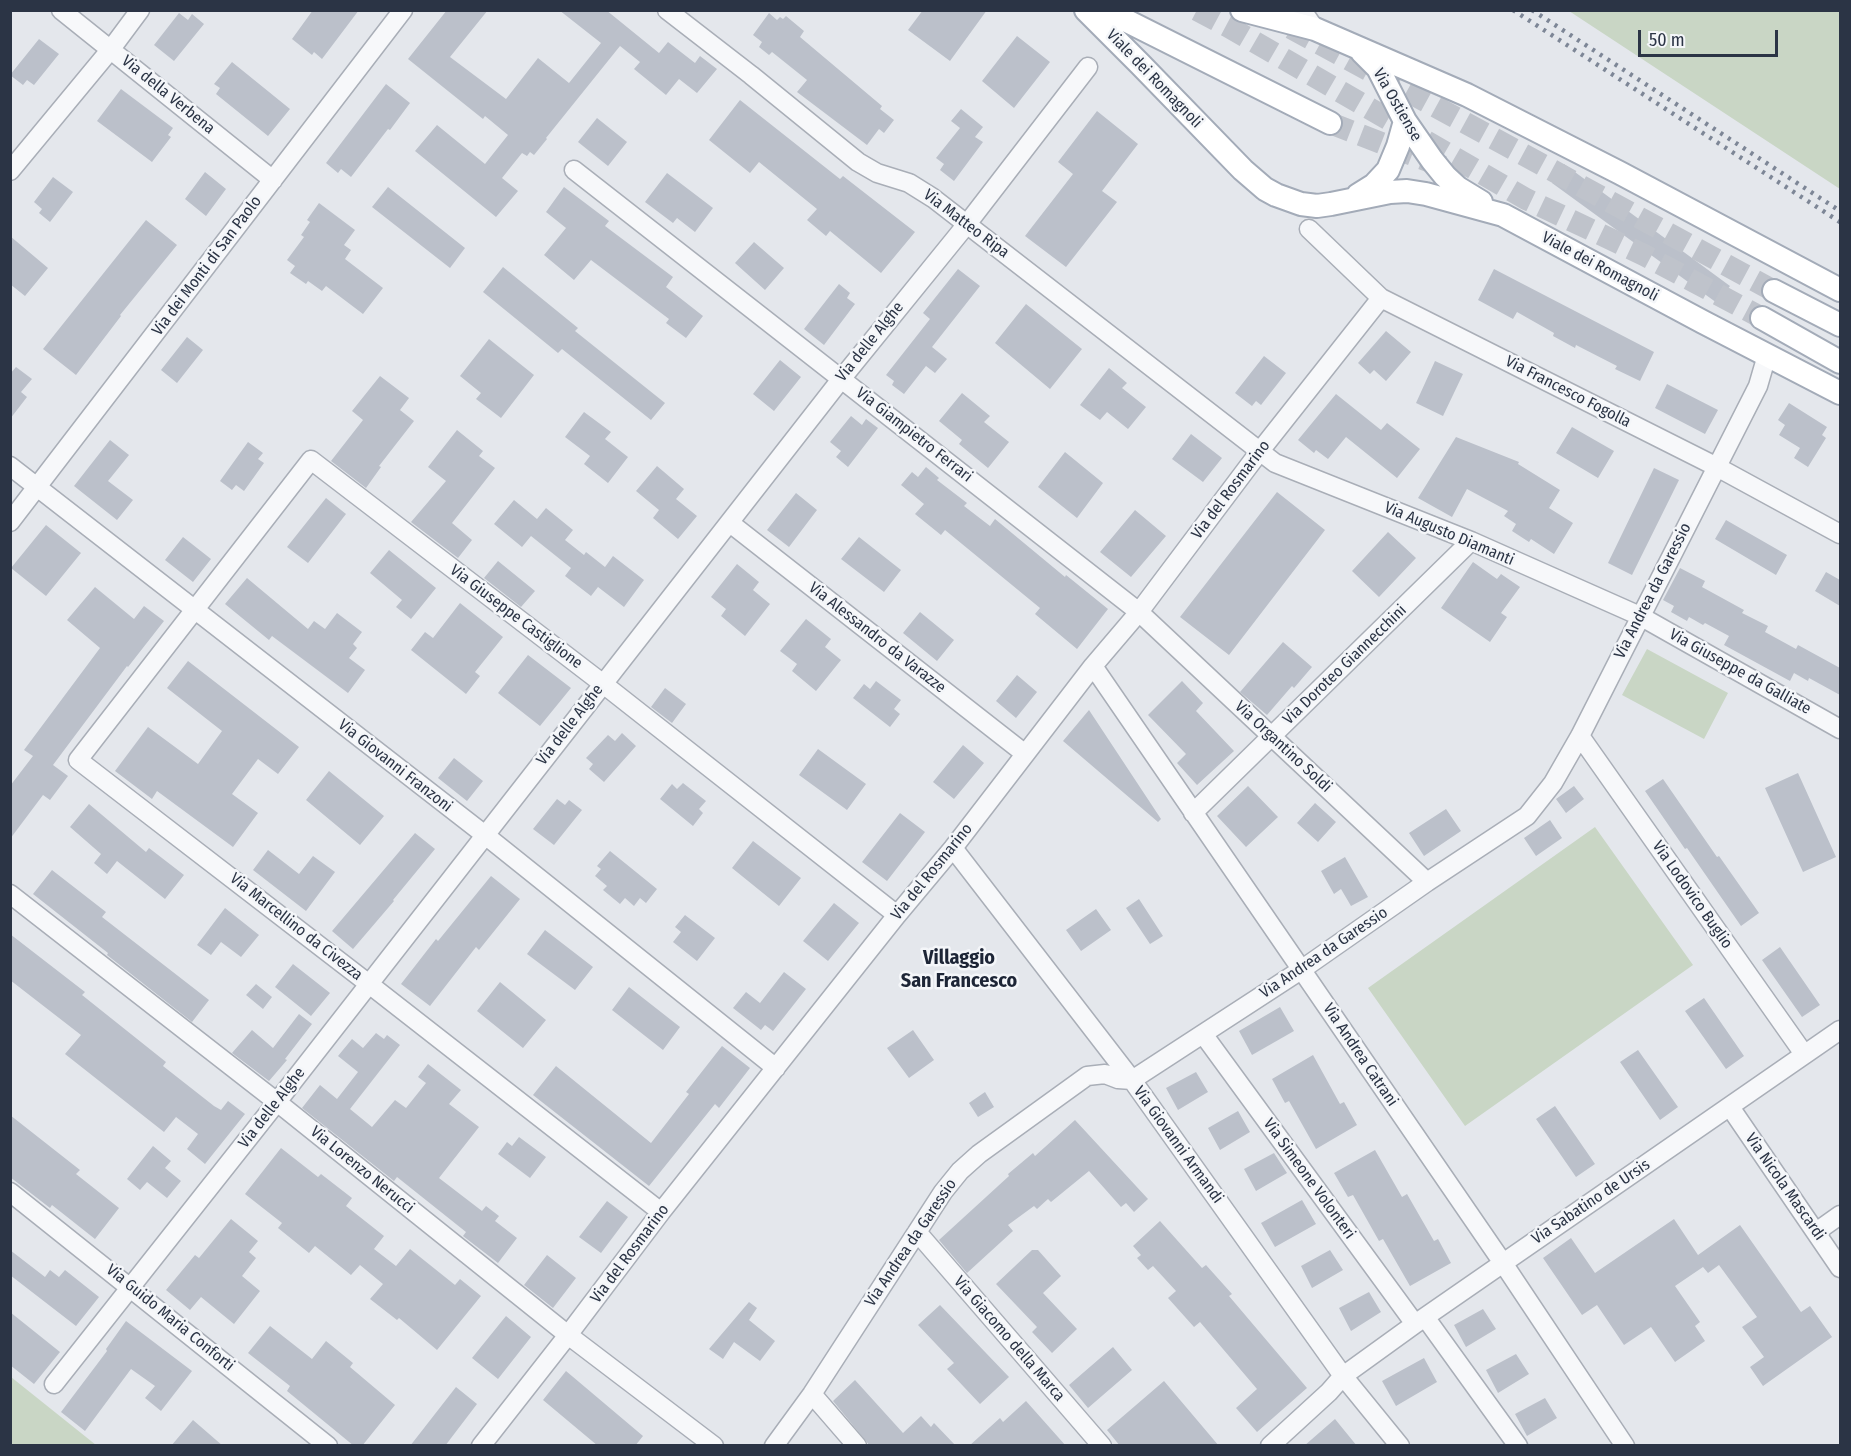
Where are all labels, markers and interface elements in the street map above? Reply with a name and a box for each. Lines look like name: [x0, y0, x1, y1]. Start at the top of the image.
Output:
scale bar: [1641, 18, 1780, 56]
street label: Viale dei Romagnoli: [1102, 26, 1206, 132]
text: 50 m: [1649, 29, 1685, 51]
street label: Via della Verbena: [118, 52, 218, 138]
street label: Via Ostiense: [1368, 65, 1426, 145]
street label: Via Matteo Ripa: [919, 186, 1013, 262]
street label: Via dei Monti di San Paolo: [148, 192, 266, 340]
street label: Viale dei Romagnoli: [1538, 228, 1662, 306]
street label: Via delle Alghe: [832, 298, 908, 386]
street label: Via Francesco Fogolla: [1502, 352, 1634, 432]
street label: Via Giampietro Ferrari: [852, 384, 976, 486]
street label: Via del Rosmarino: [1188, 437, 1274, 543]
street label: Via Augusto Diamanti: [1381, 498, 1517, 570]
street label: Via Andrea da Garessio: [1610, 520, 1696, 662]
street label: Via Giuseppe Castiglione: [446, 561, 586, 673]
street label: Via Alessandro da Varazze: [805, 579, 949, 697]
street label: Via Doroteo Giannecchini: [1279, 601, 1411, 729]
street label: Via Giuseppe da Galliate: [1666, 625, 1814, 719]
street label: Via delle Alghe: [533, 681, 607, 769]
street label: Via Organtino Soldi: [1231, 697, 1335, 797]
street label: Via Giovanni Franzoni: [334, 715, 456, 817]
street label: Via del Rosmarino: [887, 820, 977, 924]
street label: Via Lodovico Buglio: [1648, 837, 1736, 953]
street label: Via Marcellino da Civezza: [226, 869, 366, 985]
street label: Via Andrea da Garessio: [1257, 903, 1391, 1003]
district label: Villaggio San Francesco: [901, 946, 1017, 993]
street label: Via Andrea Catrani: [1318, 1000, 1402, 1110]
street label: Via delle Alghe: [235, 1064, 309, 1152]
street label: Via Giovanni Armandi: [1129, 1083, 1227, 1207]
street label: Via Simeone Volonteri: [1259, 1115, 1359, 1243]
street label: Via Lorenzo Nerucci: [306, 1122, 418, 1218]
street label: Via Nicola Mascardi: [1741, 1130, 1829, 1244]
street label: Via Sabatino de Ursis: [1528, 1155, 1654, 1249]
street label: Via Andrea da Garessio: [861, 1176, 961, 1310]
street label: Via del Rosmarino: [587, 1201, 673, 1307]
street label: Via Guido Maria Conforti: [102, 1260, 238, 1376]
street label: Via Giacomo della Marca: [949, 1272, 1069, 1406]

